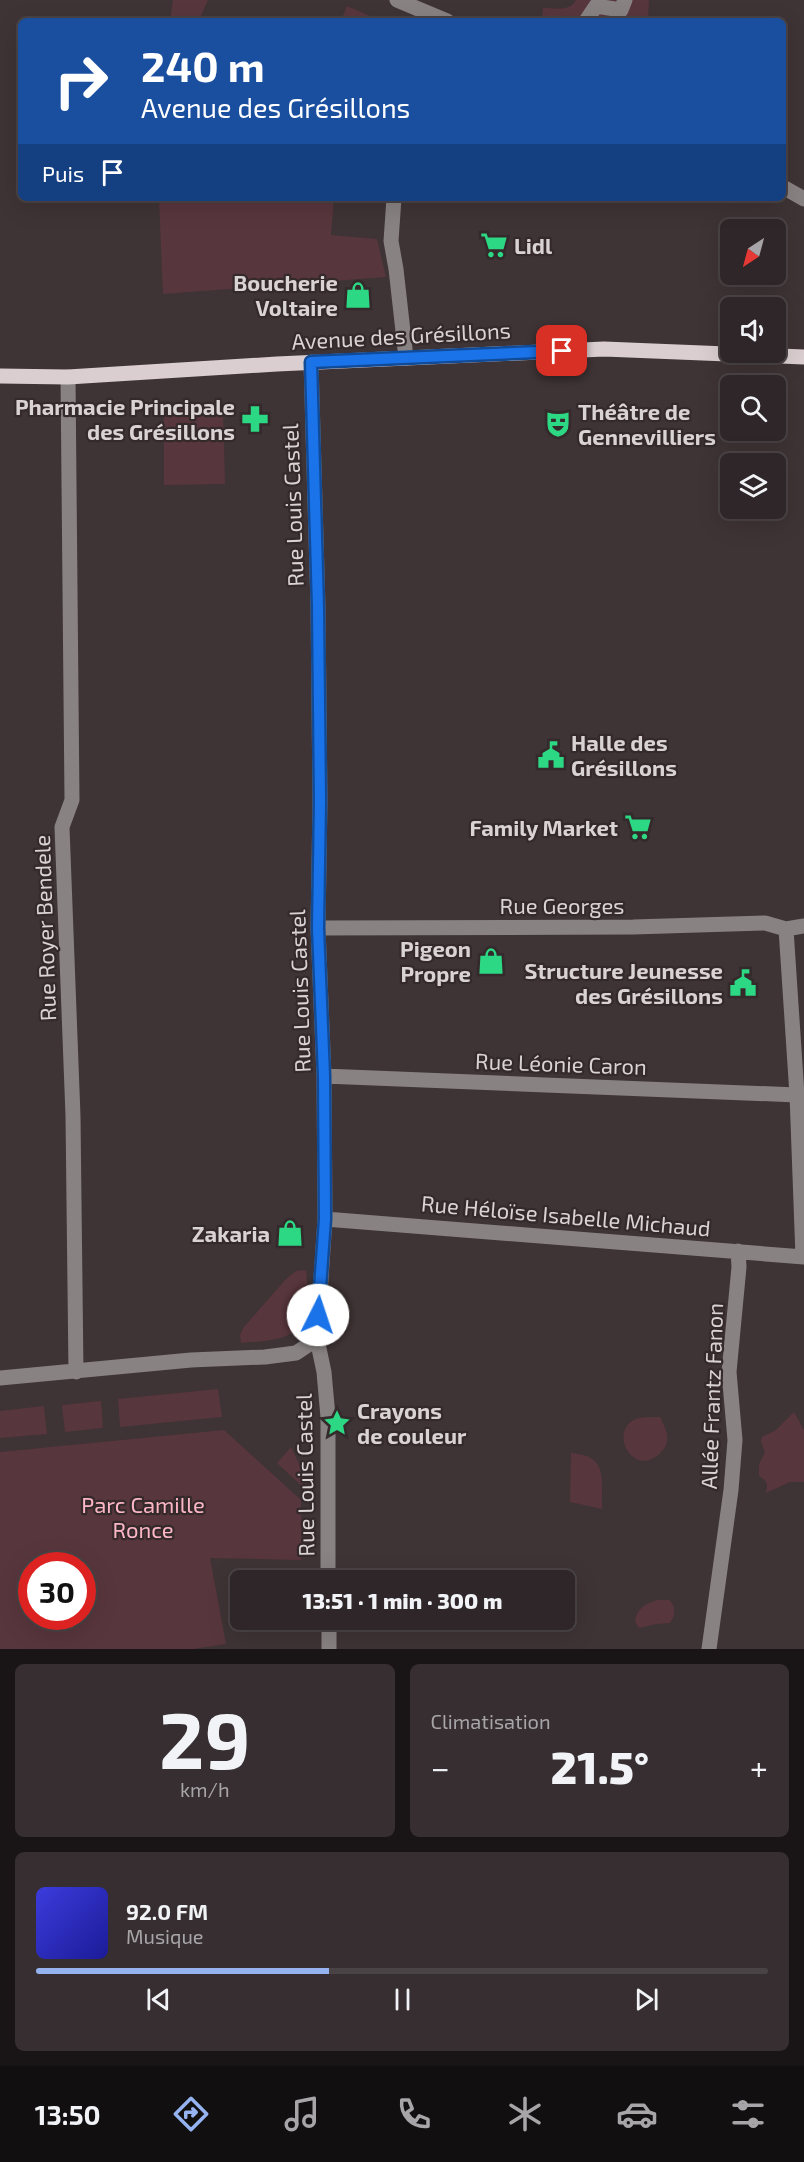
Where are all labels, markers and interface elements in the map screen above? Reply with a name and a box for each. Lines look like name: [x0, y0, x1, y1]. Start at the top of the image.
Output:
text: 240 m: [141, 40, 265, 90]
icon: right: [42, 42, 120, 120]
text: Avenue des Grésillons: [141, 91, 410, 123]
icon: arrive: [96, 156, 129, 189]
text: Puis: [42, 160, 84, 186]
north arrow: [720, 219, 786, 285]
map controls: [720, 219, 786, 519]
supermarket icon: Lidl: [479, 230, 509, 260]
place label: Lidl: [514, 232, 553, 258]
place label: Boucherie Voltaire: [233, 269, 338, 320]
shop icon: Boucherie Voltaire: [343, 280, 373, 310]
button: sound: [720, 297, 786, 363]
street label: Avenue des Grésillons: [291, 316, 511, 354]
pin: [536, 325, 587, 376]
icon: arrive: [545, 334, 578, 367]
button: search: [720, 375, 786, 441]
place label: Pharmacie Principale des Grésillons: [15, 393, 235, 444]
place label: Théâtre de Gennevilliers: [578, 398, 716, 449]
pharmacy icon: Pharmacie Principale des Grésillons: [240, 404, 270, 434]
theatre icon: Théâtre de Gennevilliers: [543, 409, 573, 439]
street label: Rue Louis Castel: [276, 423, 308, 587]
button: layers: [720, 453, 786, 519]
place label: Halle des Grésillons: [571, 729, 677, 780]
public building icon: Halle des Grésillons: [536, 740, 566, 770]
supermarket icon: Family Market: [623, 812, 653, 842]
place label: Family Market: [469, 814, 618, 841]
street label: Rue Royer Bendele: [28, 834, 60, 1022]
street label: Rue Georges: [500, 892, 624, 918]
street label: Rue Louis Castel: [283, 909, 315, 1073]
place label: Pigeon Propre: [400, 935, 471, 986]
shop icon: Pigeon Propre: [476, 946, 506, 976]
place label: Structure Jeunesse des Grésillons: [524, 957, 723, 1008]
public building icon: Structure Jeunesse des Grésillons: [728, 968, 758, 998]
street label: Rue Léonie Caron: [475, 1047, 647, 1079]
street label: Rue Héloïse Isabelle Michaud: [420, 1189, 712, 1241]
shop icon: Zakaria: [275, 1218, 305, 1248]
place label: Zakaria: [192, 1220, 270, 1246]
position arrow: [286, 1283, 350, 1347]
street label: Allée Frantz Fanon: [695, 1302, 727, 1490]
street label: Rue Louis Castel: [290, 1393, 318, 1557]
place label: Crayons de couleur: [357, 1397, 467, 1448]
place icon: Crayons de couleur: [322, 1408, 352, 1438]
park label: Parc Camille Ronce: [81, 1491, 205, 1542]
speed limit sign: 30: [18, 1552, 96, 1630]
text: 13:51 · 1 min · 300 m: [303, 1587, 502, 1613]
text: 29: [159, 1691, 250, 1785]
text: Climatisation: [431, 1709, 551, 1733]
text: 21.5°: [551, 1739, 649, 1793]
text: −: [431, 1747, 450, 1787]
text: +: [750, 1747, 768, 1787]
text: km/h: [180, 1777, 230, 1801]
text: 92.0 FM: [126, 1898, 208, 1924]
text: Musique: [126, 1924, 204, 1948]
icon: previous: [142, 1983, 175, 2016]
icon: pause: [386, 1983, 419, 2016]
icon: next: [630, 1983, 663, 2016]
icon: directions: [170, 2093, 212, 2135]
icon: music: [281, 2093, 323, 2135]
icon: phone: [393, 2093, 435, 2135]
icon: climate: [504, 2093, 546, 2135]
icon: car: [616, 2093, 658, 2135]
icon: filters: [727, 2093, 769, 2135]
text: 13:50: [35, 2098, 101, 2130]

